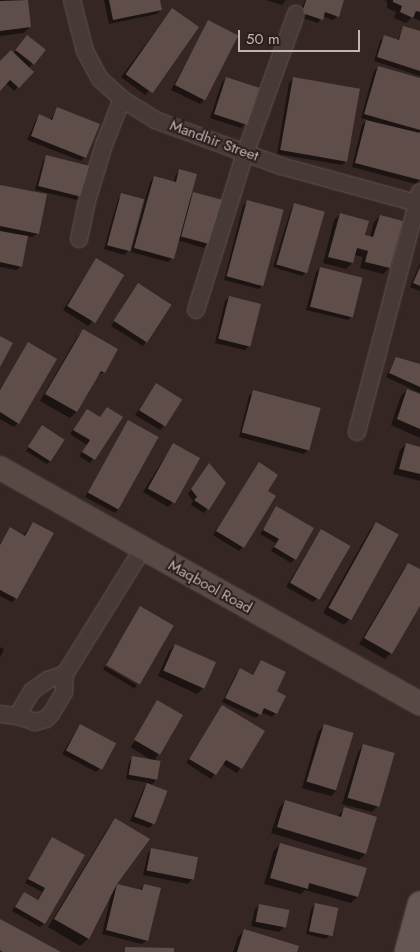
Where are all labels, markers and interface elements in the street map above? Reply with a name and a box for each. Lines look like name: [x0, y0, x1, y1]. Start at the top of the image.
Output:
scale bar: [240, 20, 362, 52]
text: 50 m: [246, 28, 280, 50]
street label: Mandhir Street: [167, 117, 261, 165]
street label: Maqbool Road: [165, 557, 255, 617]

